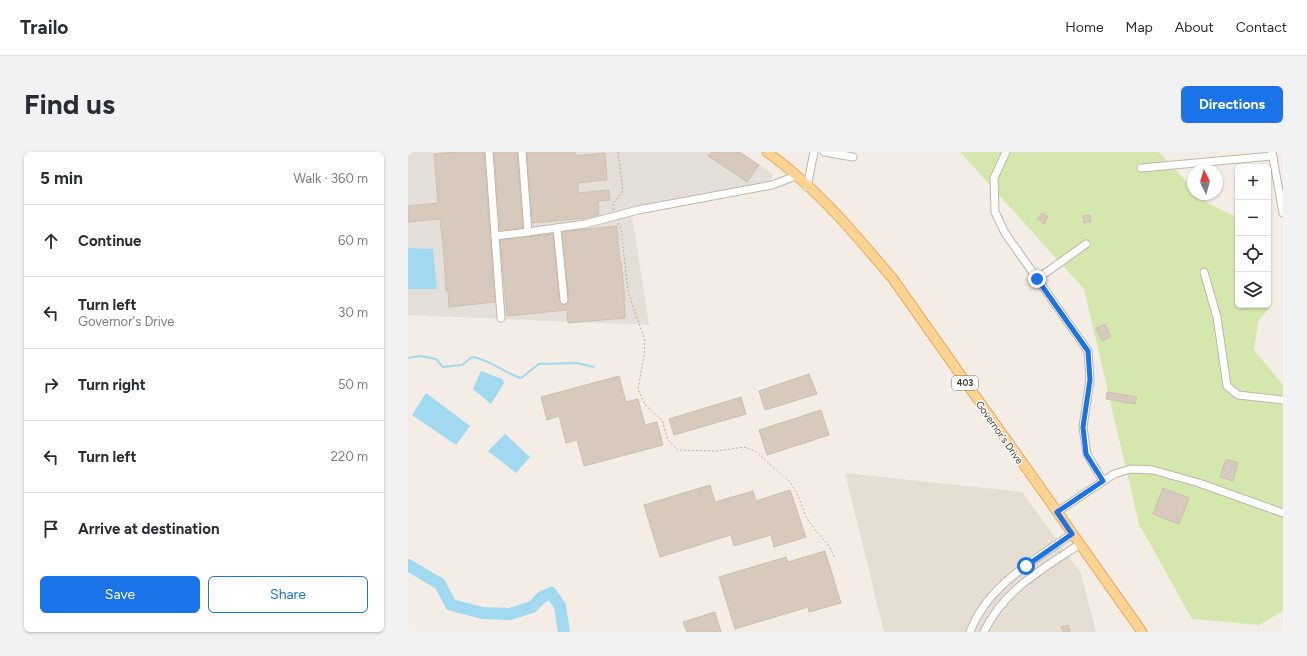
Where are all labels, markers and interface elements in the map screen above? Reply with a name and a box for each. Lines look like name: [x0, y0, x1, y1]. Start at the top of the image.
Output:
text: Trailo: [20, 16, 68, 39]
text: Home: [1065, 19, 1104, 36]
text: Map: [1126, 19, 1153, 36]
text: About: [1175, 19, 1214, 36]
text: Contact: [1236, 19, 1287, 36]
button: Directions: [1181, 86, 1283, 123]
text: Find us: [24, 87, 115, 121]
north arrow: [1187, 164, 1223, 200]
map controls: [1235, 164, 1271, 308]
button: +: [1235, 164, 1271, 200]
text: 5 min: [40, 168, 83, 188]
text: Walk · 360 m: [293, 171, 368, 186]
button: −: [1235, 200, 1271, 236]
icon: ahead: [40, 230, 62, 252]
text: Continue: [78, 232, 141, 250]
text: 60 m: [338, 233, 368, 248]
button: locate: [1235, 236, 1271, 272]
route end: [1028, 270, 1046, 288]
button: layers: [1235, 272, 1271, 308]
text: Turn left: [78, 296, 136, 314]
icon: left: [40, 302, 62, 324]
text: 30 m: [338, 305, 368, 320]
text: Governor's Drive: [78, 314, 174, 329]
icon: right: [40, 374, 62, 396]
text: Turn right: [78, 376, 146, 394]
road number: 403: [952, 376, 978, 390]
text: 50 m: [338, 377, 368, 392]
street label: Governor's Drive: [973, 398, 1027, 467]
icon: left: [40, 446, 62, 468]
text: Turn left: [78, 448, 136, 466]
text: 220 m: [331, 449, 368, 464]
icon: arrive: [40, 518, 62, 540]
text: Arrive at destination: [78, 520, 219, 538]
route start: [1017, 557, 1035, 575]
button: Save: [40, 576, 200, 613]
button: Share: [208, 576, 368, 613]

